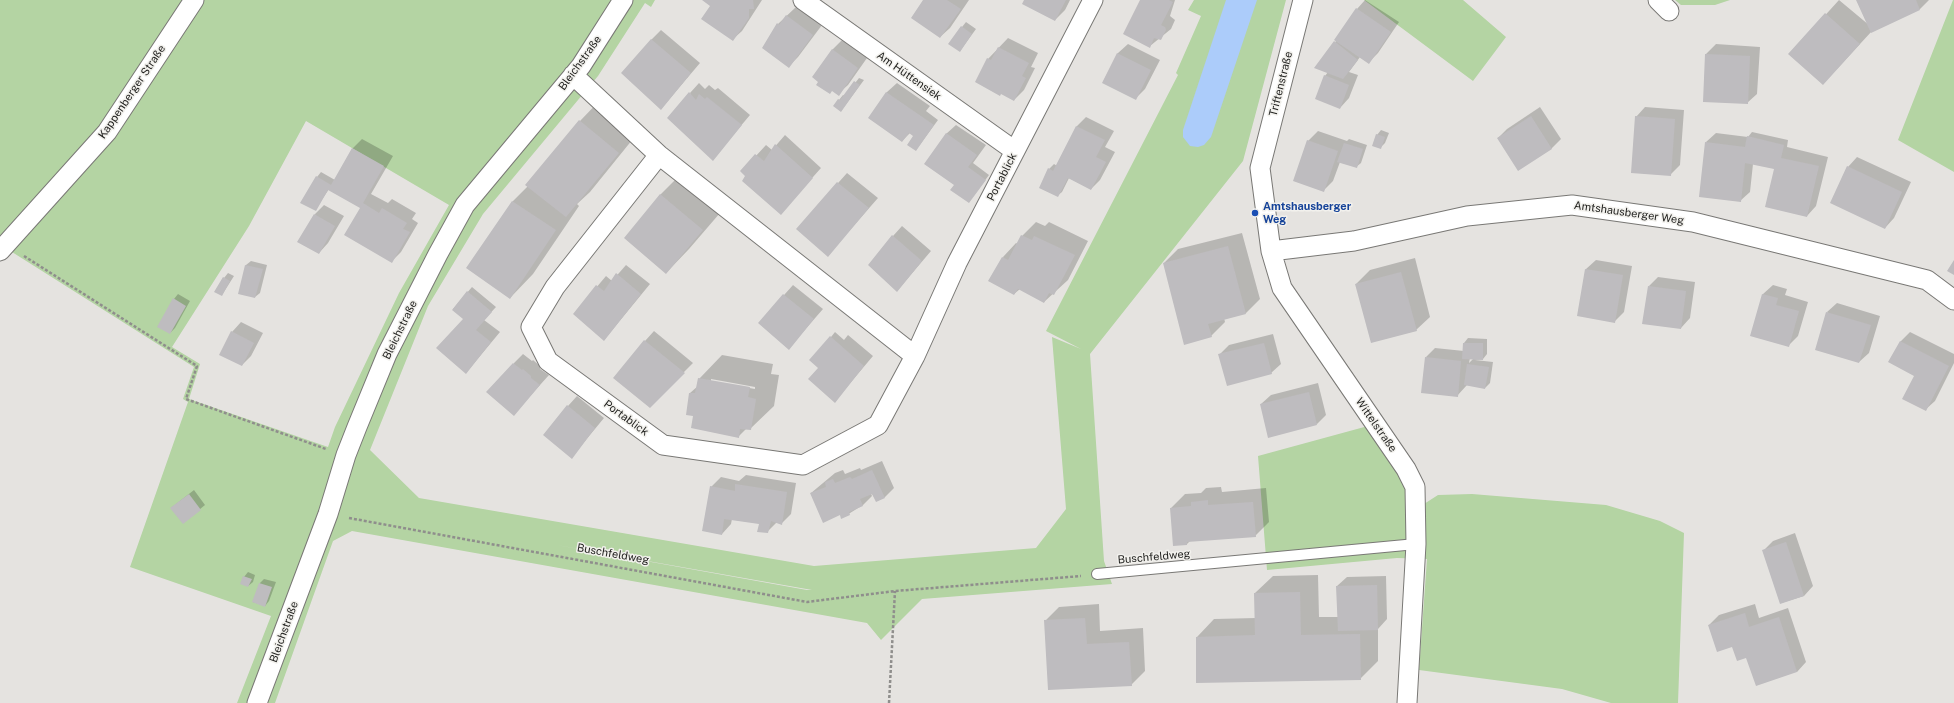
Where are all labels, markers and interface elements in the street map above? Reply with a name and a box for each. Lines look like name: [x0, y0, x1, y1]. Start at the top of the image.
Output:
street label: Bleichstraße: [556, 33, 604, 93]
street label: Kappenberger Straße: [96, 43, 168, 141]
street label: Am Hüttensiek: [874, 49, 944, 103]
street label: Triftenstraße: [1267, 50, 1295, 118]
street label: Portablick: [984, 151, 1020, 203]
street label: Amtshausberger Weg: [1573, 199, 1685, 227]
place label: Amtshausberger Weg: [1263, 200, 1351, 226]
marker: Amtshausberger Weg: [1250, 208, 1260, 218]
street label: Bleichstraße: [380, 298, 420, 362]
street label: Wittelstraße: [1352, 395, 1400, 455]
street label: Portablick: [601, 397, 651, 439]
street label: Buschfeldweg: [576, 541, 650, 567]
street label: Buschfeldweg: [1117, 547, 1191, 567]
street label: Bleichstraße: [267, 600, 301, 664]

